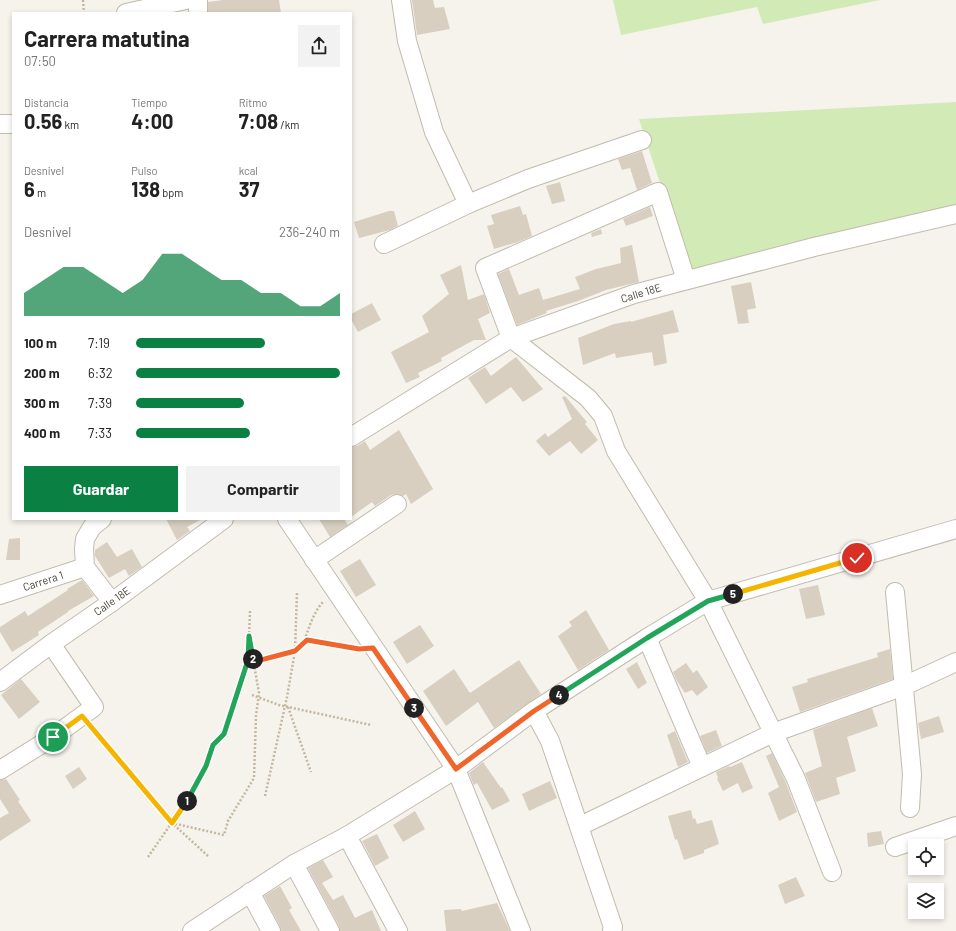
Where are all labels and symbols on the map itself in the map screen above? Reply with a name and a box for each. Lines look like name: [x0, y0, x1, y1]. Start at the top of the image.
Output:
street label: Calle 18E: [619, 280, 663, 305]
pin: [840, 541, 874, 575]
street label: Carrera 1: [21, 568, 65, 593]
street label: Calle 18E: [91, 583, 133, 618]
pin: 5: [723, 584, 743, 604]
pin: 2: [243, 649, 263, 669]
pin: 4: [549, 685, 569, 705]
pin: 3: [404, 698, 424, 718]
pin: [36, 720, 70, 754]
pin: 1: [177, 791, 197, 811]

